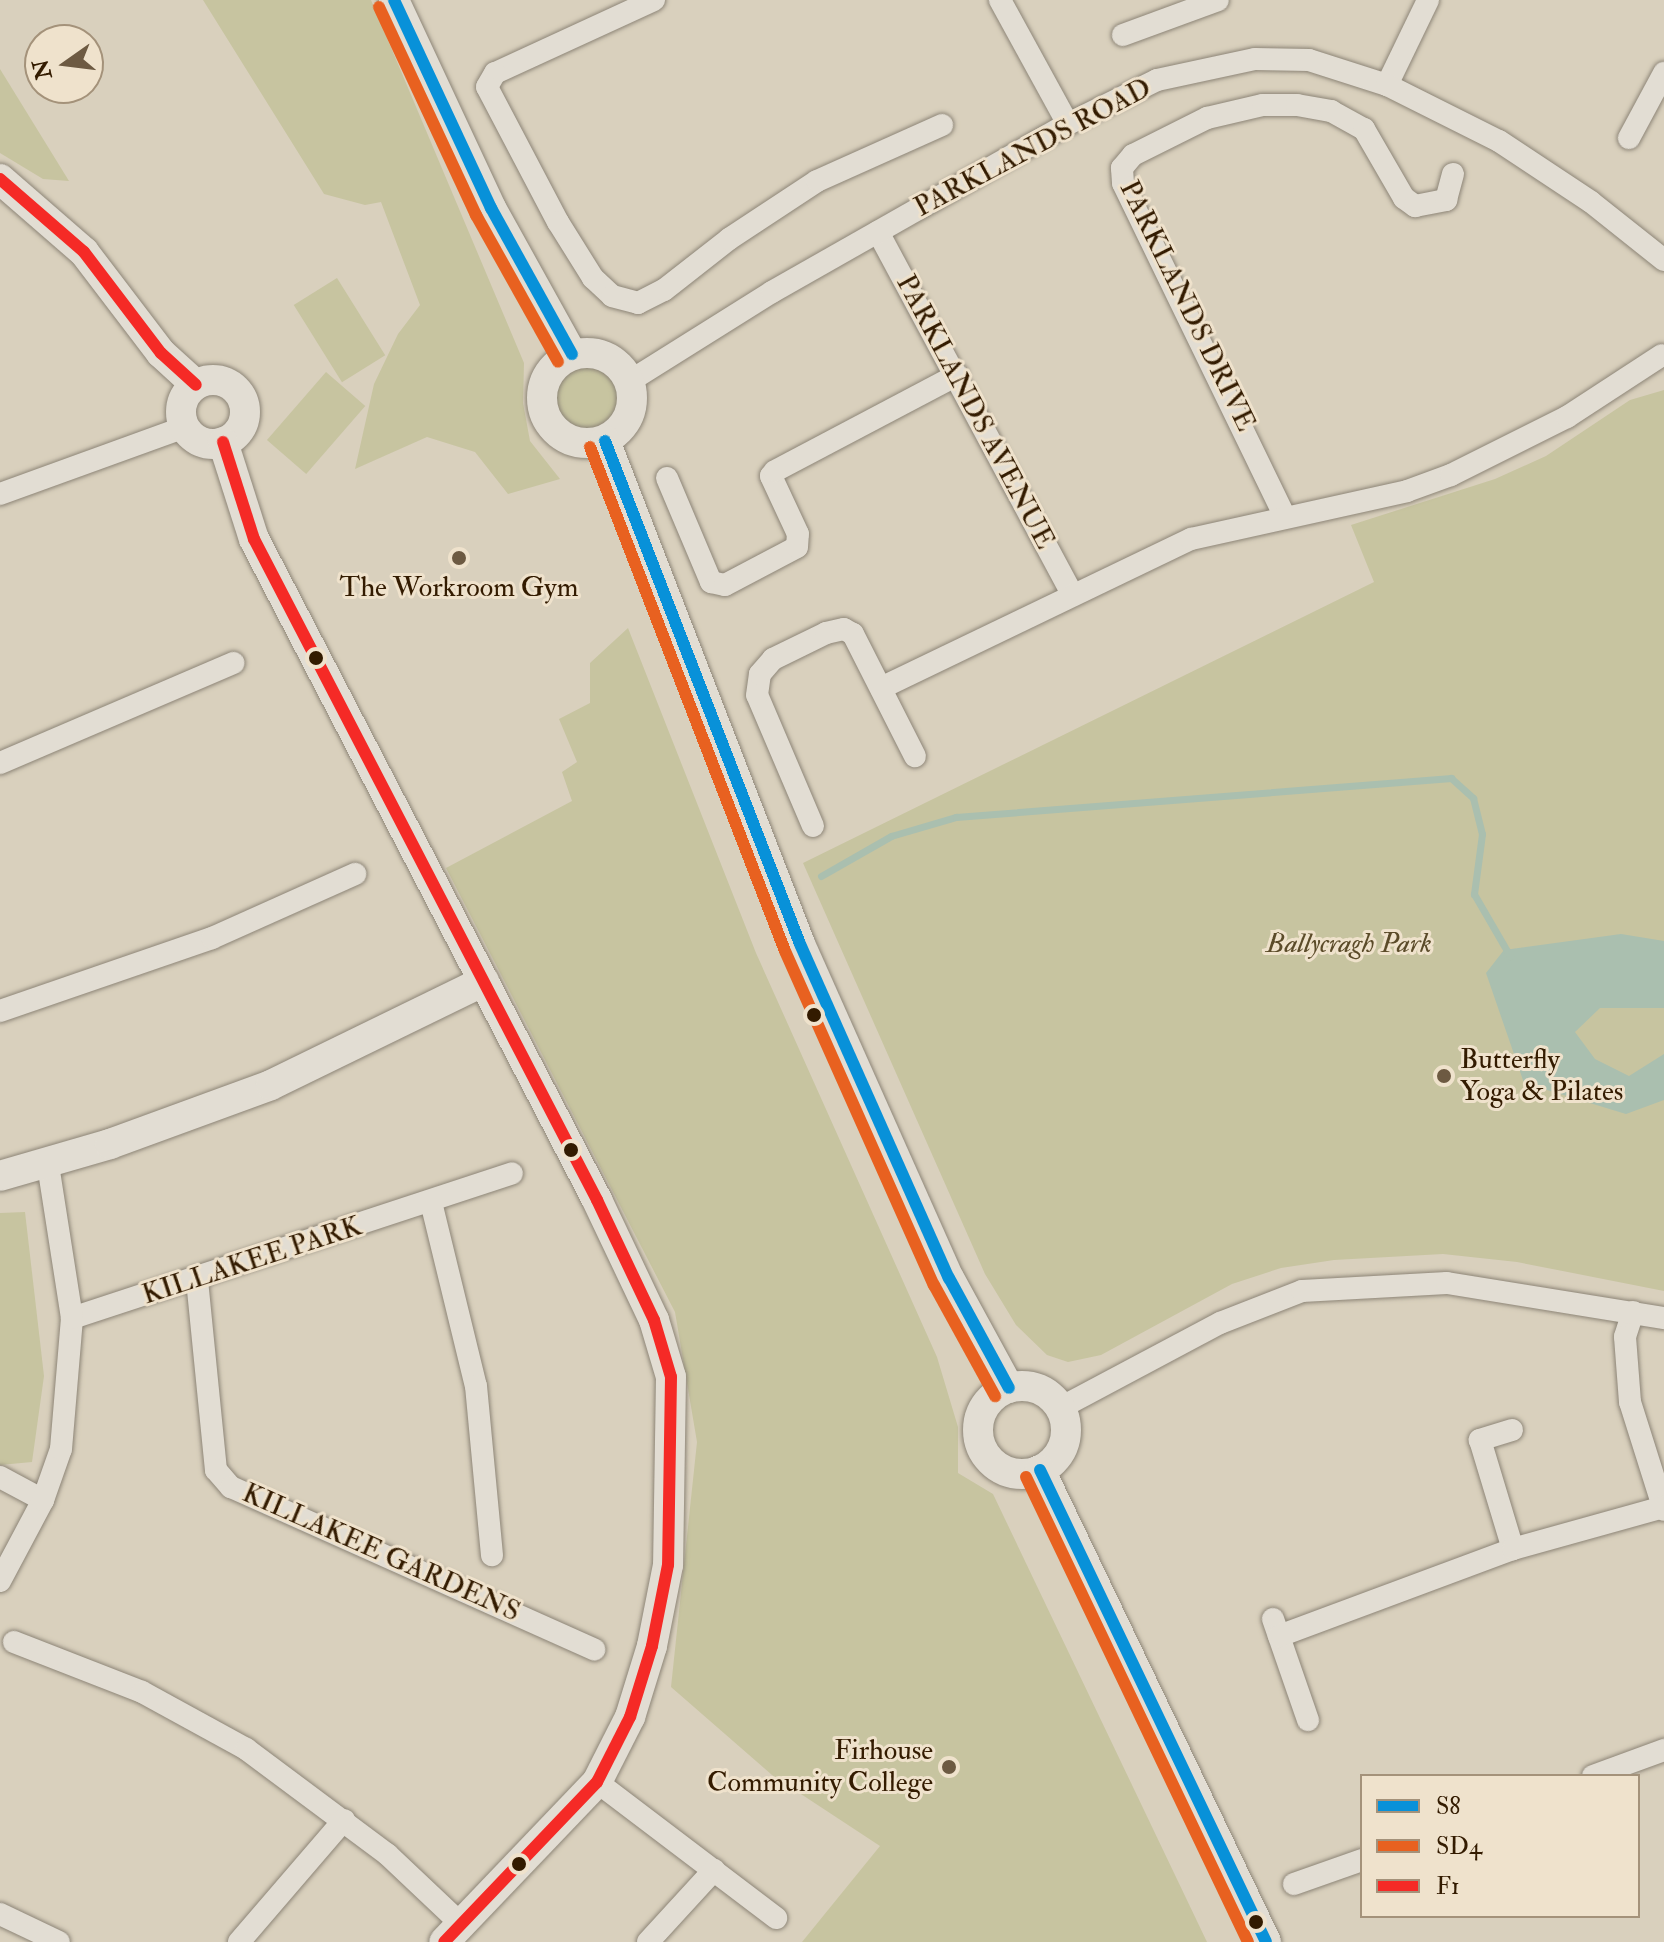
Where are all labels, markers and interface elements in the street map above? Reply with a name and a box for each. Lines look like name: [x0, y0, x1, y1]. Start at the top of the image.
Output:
north arrow: [24, 24, 104, 104]
text: N: [27, 56, 59, 82]
street label: PARKLANDS ROAD: [909, 71, 1157, 225]
street label: PARKLANDS DRIVE: [1112, 175, 1262, 437]
street label: PARKLANDS AVENUE: [888, 269, 1062, 555]
marker: The Workroom Gym: [450, 549, 468, 567]
place label: The Workroom Gym: [340, 571, 578, 605]
unlabelled marker: [308, 650, 324, 666]
park label: Ballycragh Park: [1266, 927, 1432, 961]
unlabelled marker: [806, 1007, 822, 1023]
place label: Butterfly Yoga & Pilates: [1460, 1043, 1623, 1109]
marker: Butterfly Yoga & Pilates: [1435, 1067, 1453, 1085]
unlabelled marker: [563, 1142, 579, 1158]
street label: KILLAKEE PARK: [138, 1210, 366, 1312]
street label: KILLAKEE GARDENS: [237, 1477, 525, 1629]
place label: Firhouse Community College: [707, 1734, 933, 1800]
marker: Firhouse Community College: [940, 1758, 958, 1776]
legend: [1360, 1774, 1640, 1918]
text: S8: [1436, 1791, 1461, 1822]
text: SD4: [1436, 1831, 1482, 1862]
unlabelled marker: [511, 1856, 527, 1872]
text: F1: [1436, 1871, 1460, 1902]
unlabelled marker: [1248, 1914, 1264, 1930]

